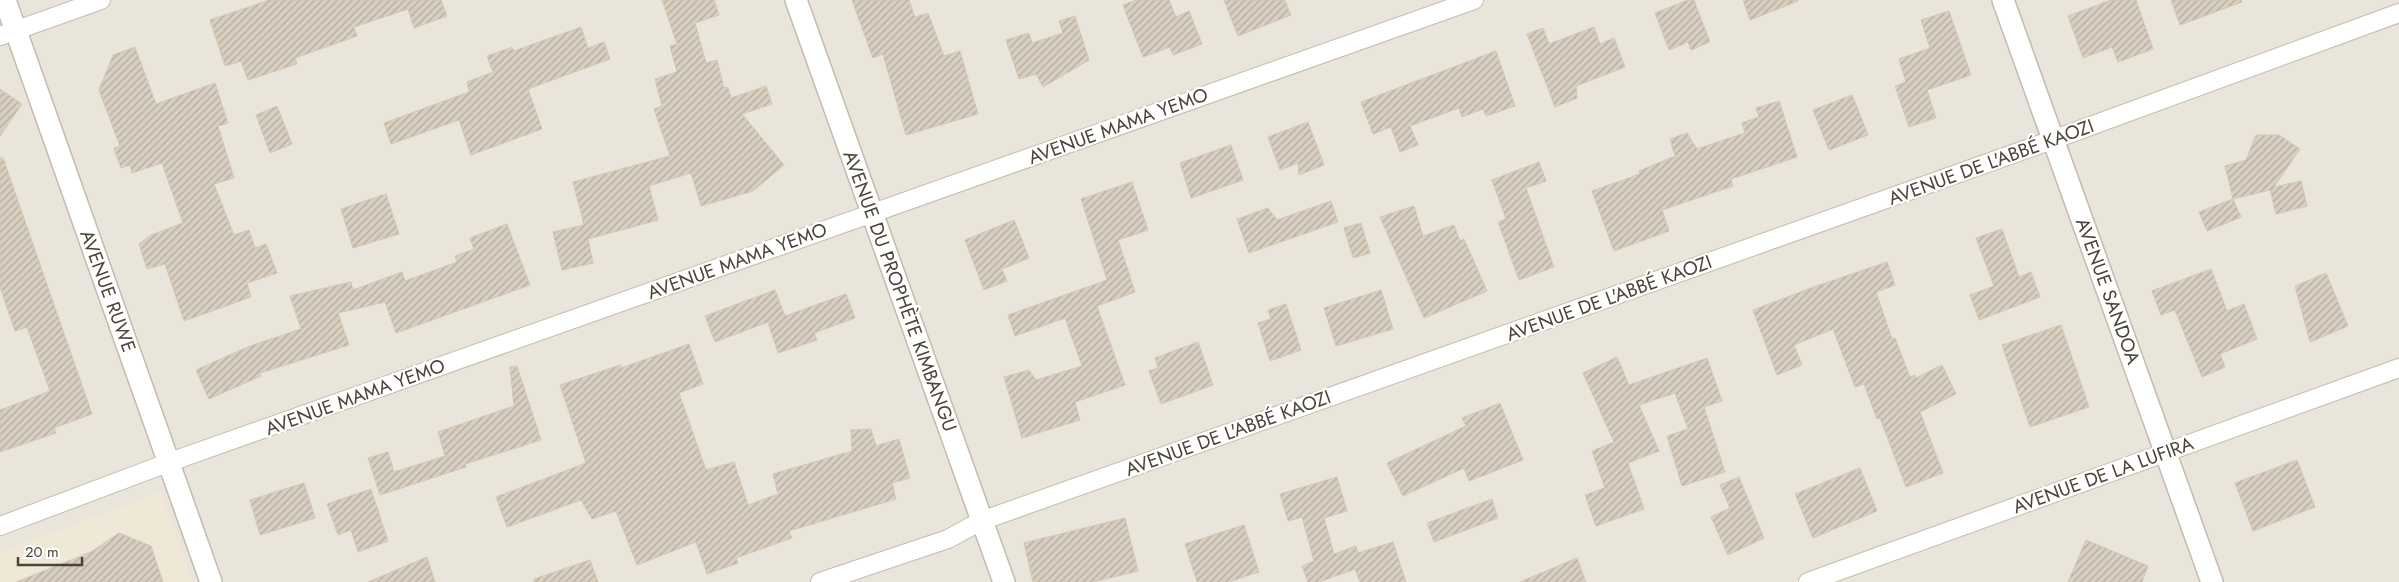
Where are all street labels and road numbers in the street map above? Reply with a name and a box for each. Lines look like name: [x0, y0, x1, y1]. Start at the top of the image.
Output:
street label: AVENUE MAMA YEMO: [1024, 81, 1212, 171]
street label: AVENUE DE L'ABBÉ KAOZI: [1884, 112, 2098, 212]
street label: AVENUE DU PROPHÈTE KIMBANGU: [836, 147, 964, 435]
street label: AVENUE SANDOA: [2069, 214, 2147, 368]
street label: AVENUE MAMA YEMO: [643, 216, 831, 306]
street label: AVENUE RUWE: [73, 226, 143, 356]
street label: AVENUE DE L'ABBÉ KAOZI: [1502, 248, 1716, 348]
street label: AVENUE MAMA YEMO: [261, 352, 449, 442]
street label: AVENUE DE L'ABBÉ KAOZI: [1121, 383, 1335, 483]
street label: AVENUE DE LA LUFIRA: [2009, 430, 2198, 520]

